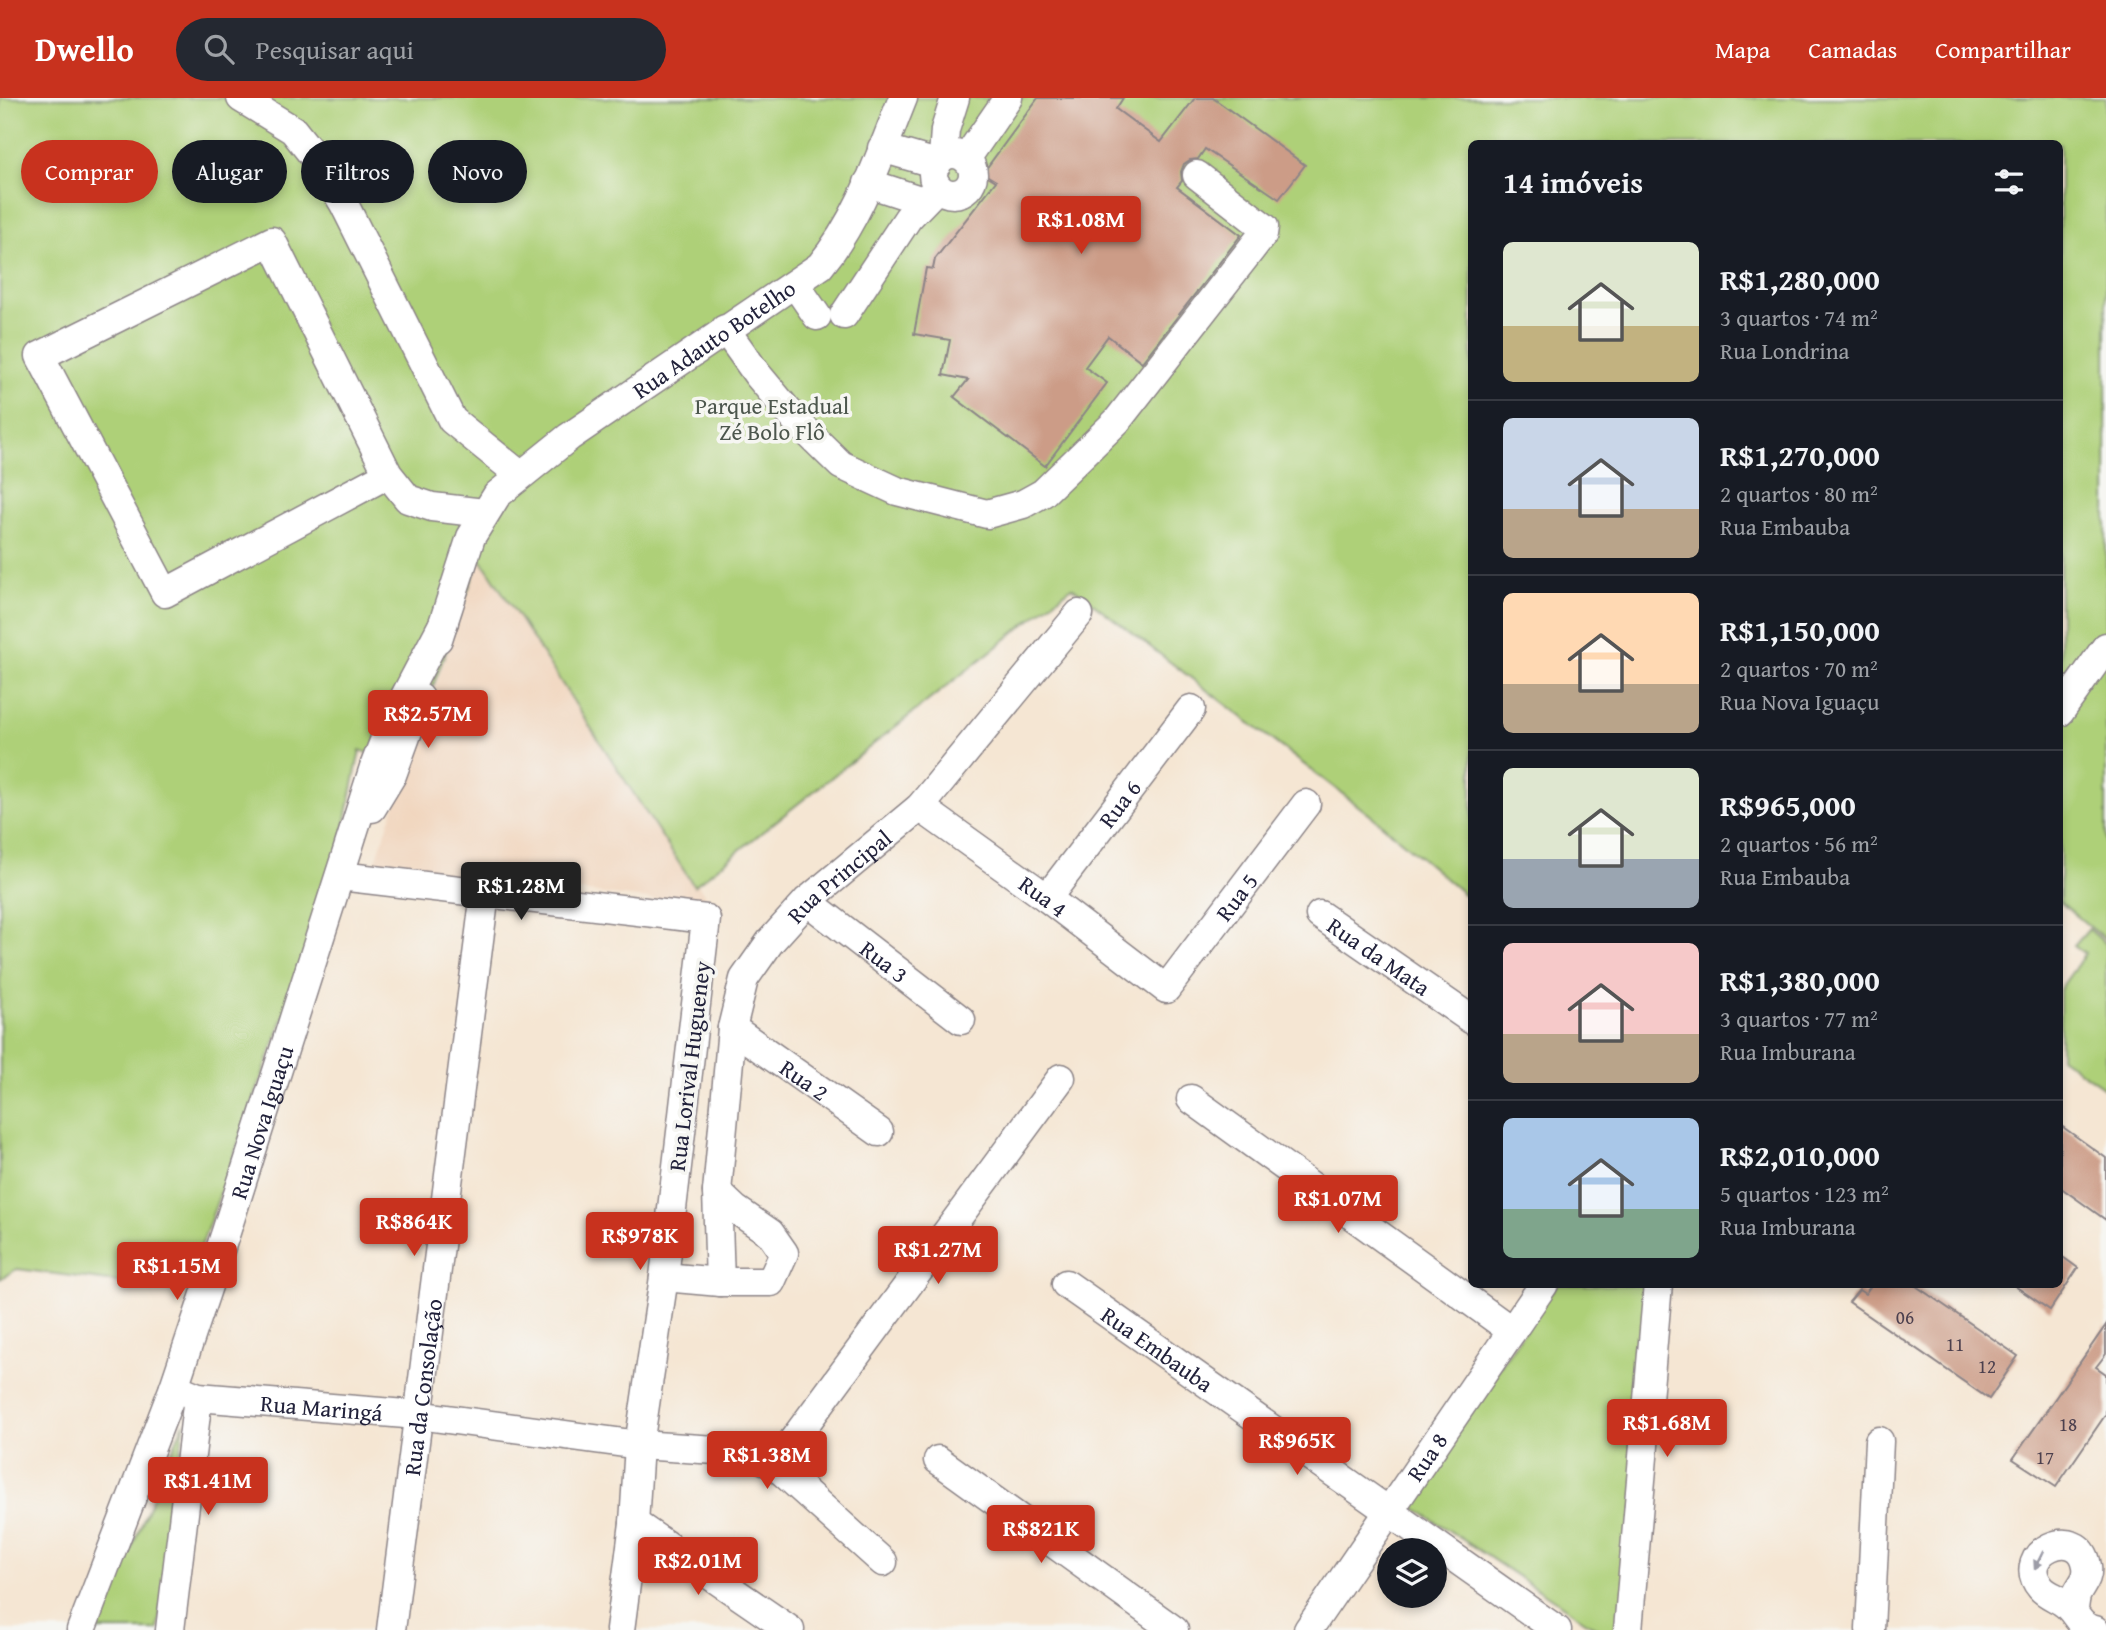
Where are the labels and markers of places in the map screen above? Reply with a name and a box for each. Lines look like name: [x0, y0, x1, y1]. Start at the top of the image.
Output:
pin: R$1.08M: [1016, 197, 1146, 256]
pin: R$2.57M: [363, 690, 493, 750]
pin: R$1.28M: [456, 862, 586, 922]
pin: R$1.07M: [1273, 1176, 1403, 1235]
pin: R$864K: [357, 1198, 471, 1258]
pin: R$978K: [583, 1212, 697, 1272]
pin: R$1.27M: [873, 1226, 1003, 1286]
pin: R$1.15M: [112, 1242, 242, 1302]
pin: R$1.68M: [1602, 1400, 1732, 1459]
pin: R$965K: [1240, 1418, 1354, 1477]
pin: R$1.38M: [702, 1432, 832, 1491]
pin: R$1.41M: [143, 1458, 273, 1517]
pin: R$821K: [984, 1506, 1098, 1565]
pin: R$2.01M: [633, 1538, 763, 1597]

